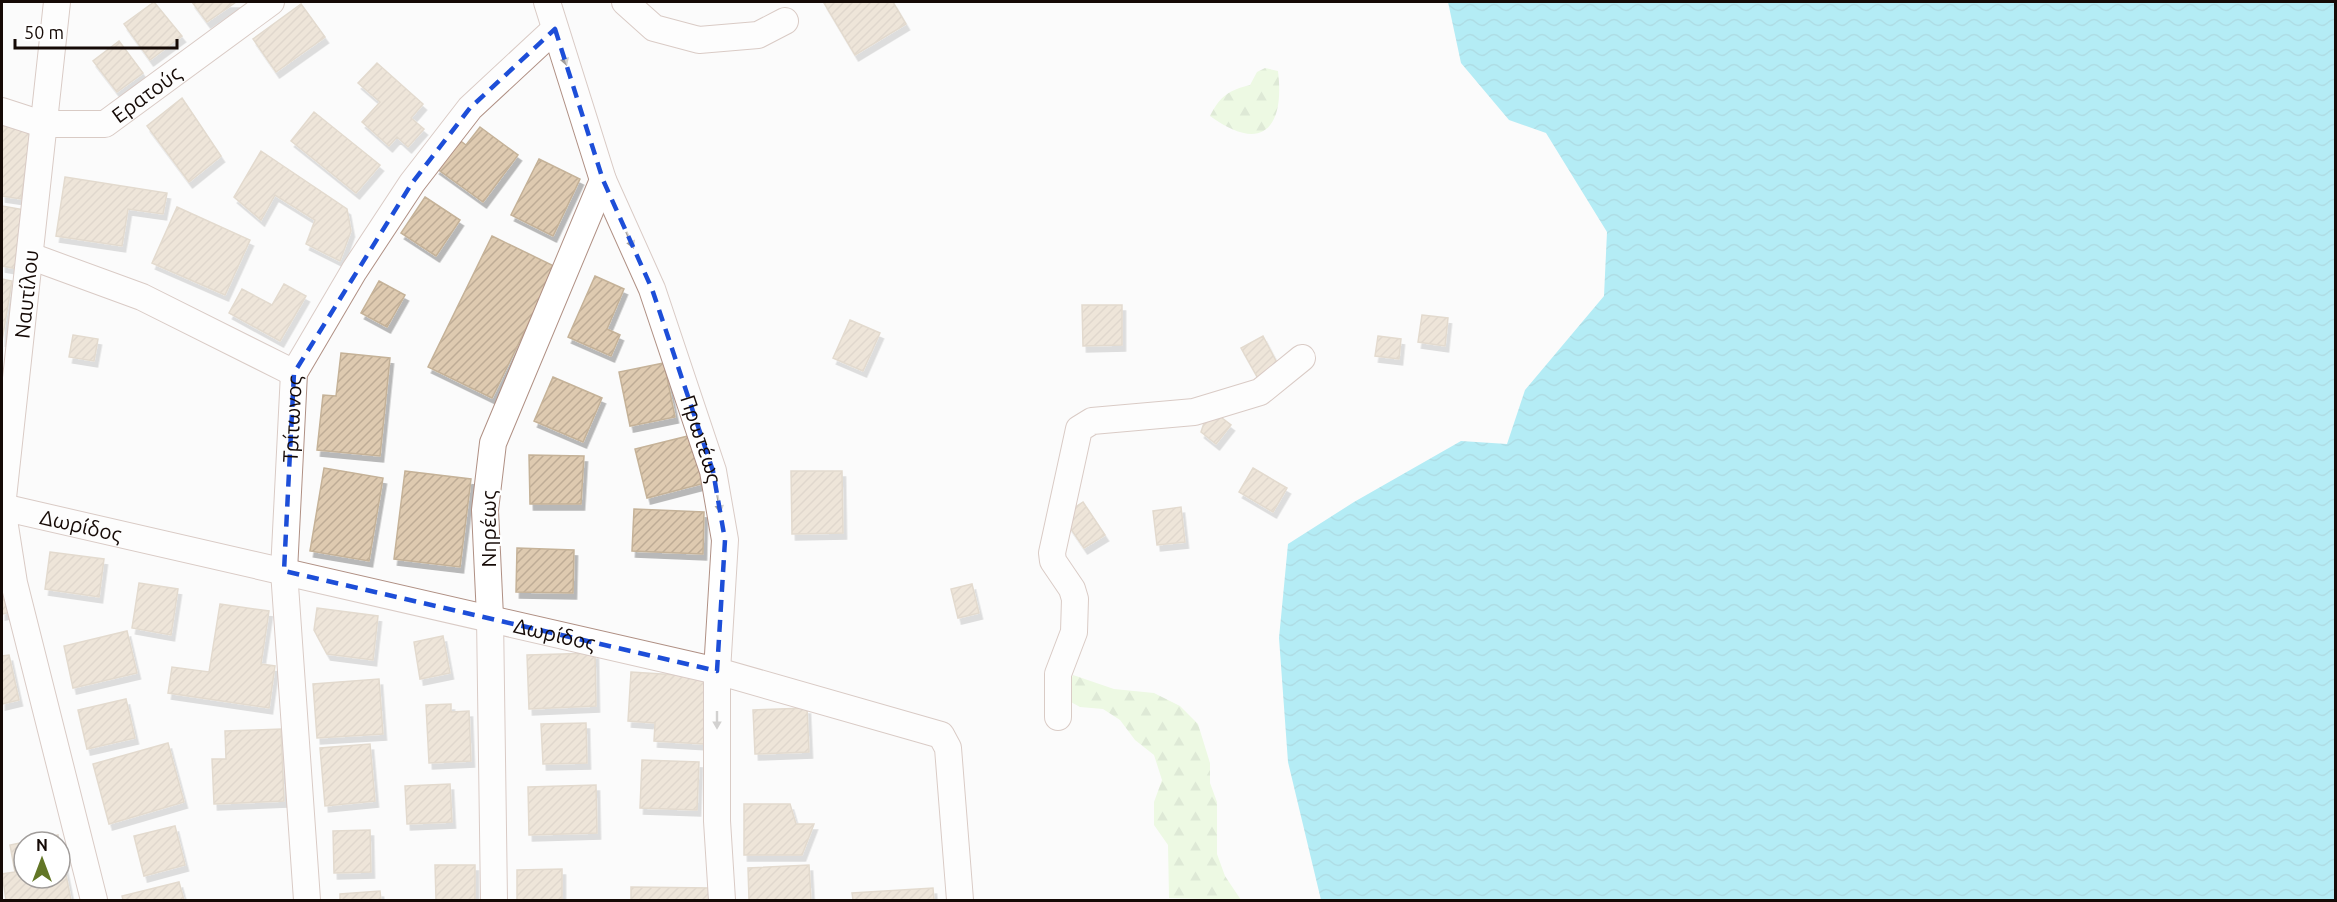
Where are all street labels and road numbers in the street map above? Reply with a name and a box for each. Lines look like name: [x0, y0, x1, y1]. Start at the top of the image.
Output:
street label: Ερατούς: [107, 60, 186, 127]
street label: Ναυτίλου: [9, 248, 43, 340]
street label: Τρίτωνος: [278, 375, 306, 463]
street label: Πρωτέως: [676, 392, 727, 485]
street label: Νηρέως: [476, 490, 500, 567]
street label: Δωρίδος: [38, 504, 125, 546]
street label: Δωρίδος: [512, 613, 598, 655]

